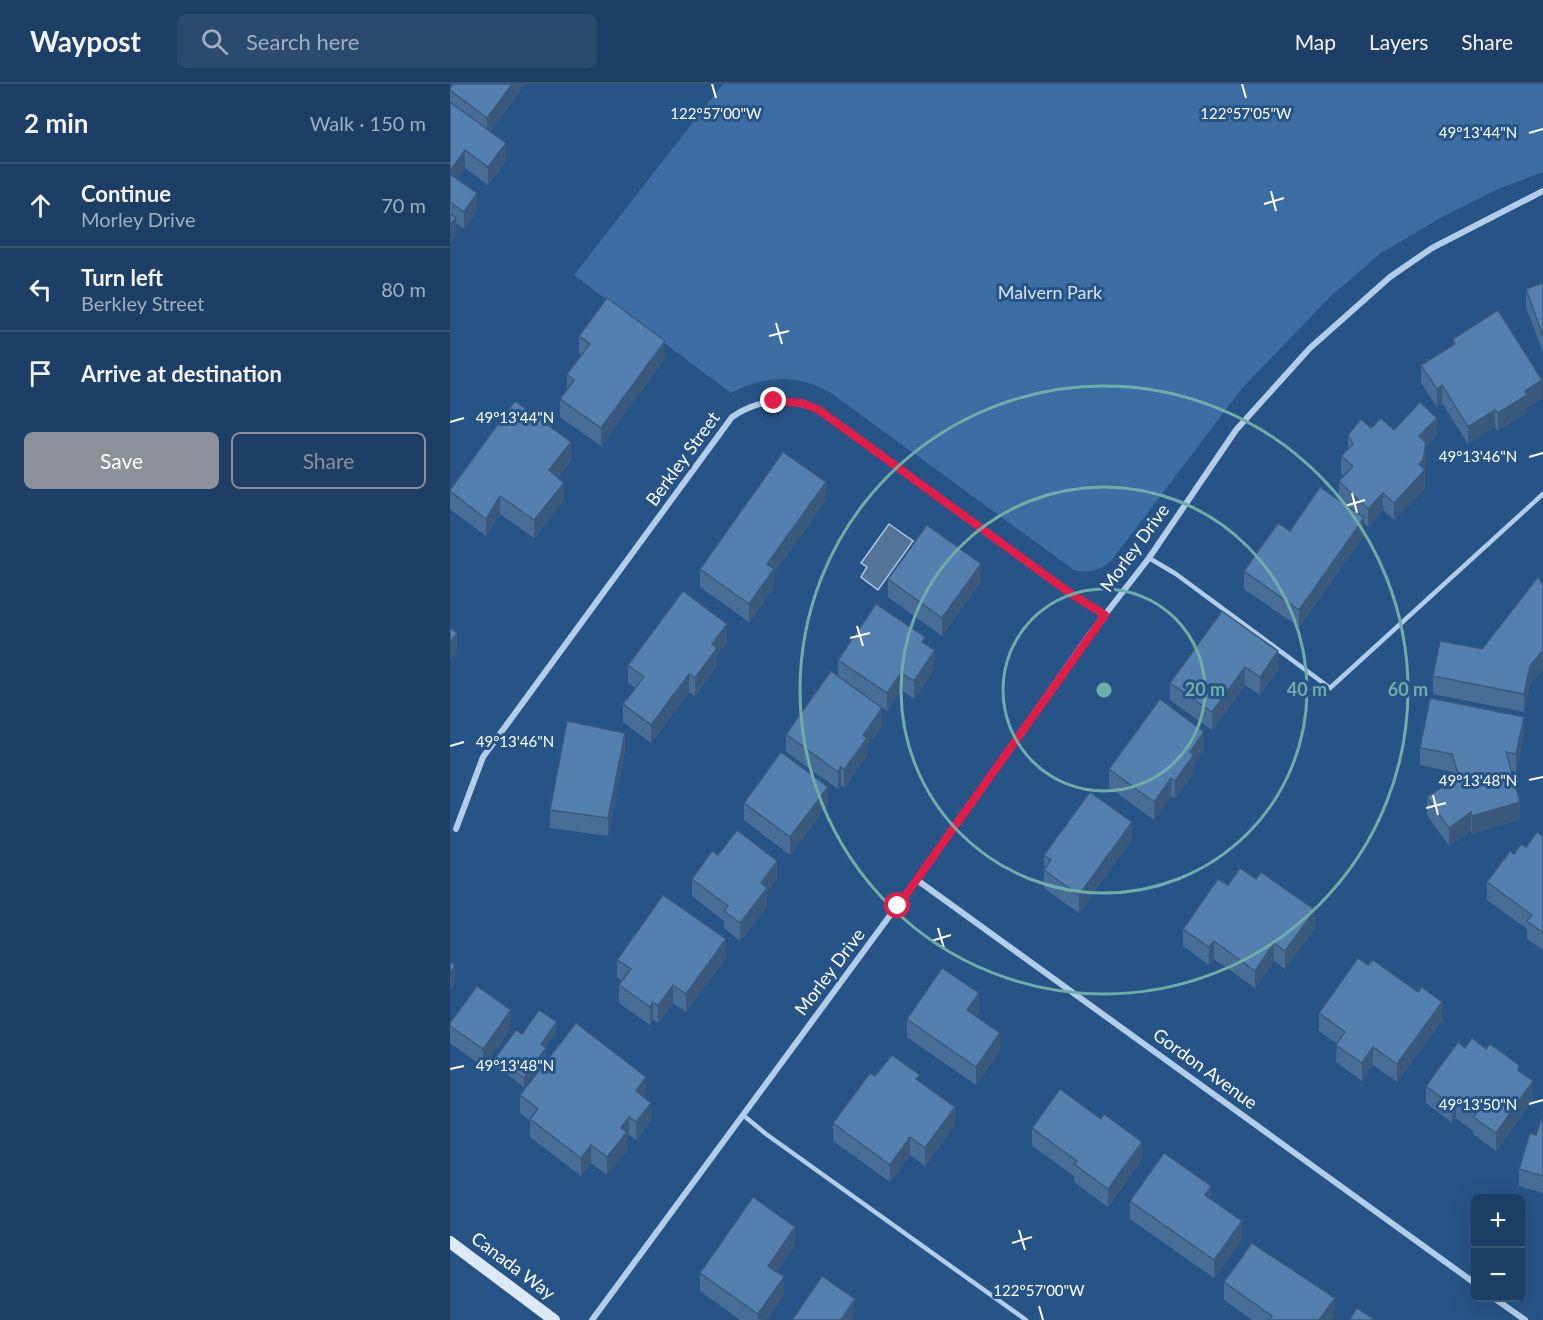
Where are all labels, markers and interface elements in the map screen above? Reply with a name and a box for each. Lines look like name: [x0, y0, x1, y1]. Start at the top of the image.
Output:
search box: [177, 14, 597, 68]
text: Waypost: [30, 24, 141, 58]
icon: search: [198, 25, 231, 58]
text: Search here: [246, 28, 359, 55]
text: Map: [1295, 29, 1336, 54]
text: Layers: [1369, 29, 1428, 54]
text: Share: [1461, 29, 1513, 54]
text: 122°57'00"W: [670, 104, 762, 122]
text: 122°57'05"W: [1200, 104, 1292, 122]
text: 2 min: [24, 107, 88, 139]
text: Walk · 150 m: [310, 111, 426, 135]
text: 49°13'44"N: [1439, 123, 1517, 141]
text: Continue: [81, 180, 171, 207]
icon: ahead: [24, 189, 57, 222]
text: 70 m: [381, 193, 426, 217]
text: Morley Drive: [81, 207, 196, 231]
text: Turn left: [81, 264, 163, 291]
icon: left: [24, 273, 57, 306]
text: 80 m: [381, 277, 426, 301]
park label: Malvern Park: [998, 281, 1103, 303]
text: Berkley Street: [81, 291, 204, 315]
icon: arrive: [24, 357, 57, 390]
text: Arrive at destination: [81, 360, 282, 387]
route end: [760, 387, 786, 413]
street label: Berkley Street: [641, 407, 724, 510]
text: 49°13'44"N: [476, 408, 554, 426]
button: Save: [24, 432, 219, 489]
button: Share: [231, 432, 426, 489]
text: 49°13'46"N: [1439, 447, 1517, 465]
street label: Morley Drive: [1095, 499, 1173, 596]
text: 20 m: [1185, 678, 1225, 700]
text: 40 m: [1287, 678, 1327, 700]
text: 60 m: [1388, 678, 1428, 700]
centre of rings: [1094, 680, 1114, 700]
text: 49°13'46"N: [476, 732, 554, 750]
text: 49°13'48"N: [1439, 771, 1517, 789]
route start: [884, 892, 910, 918]
street label: Morley Drive: [789, 924, 869, 1019]
street label: Gordon Avenue: [1149, 1023, 1262, 1113]
text: 49°13'48"N: [476, 1056, 554, 1074]
text: 49°13'50"N: [1439, 1095, 1517, 1113]
map controls: [1471, 1194, 1525, 1302]
button: +: [1471, 1194, 1525, 1248]
street label: Canada Way: [467, 1227, 560, 1304]
button: −: [1471, 1248, 1525, 1302]
text: 122°57'00"W: [993, 1281, 1085, 1299]

